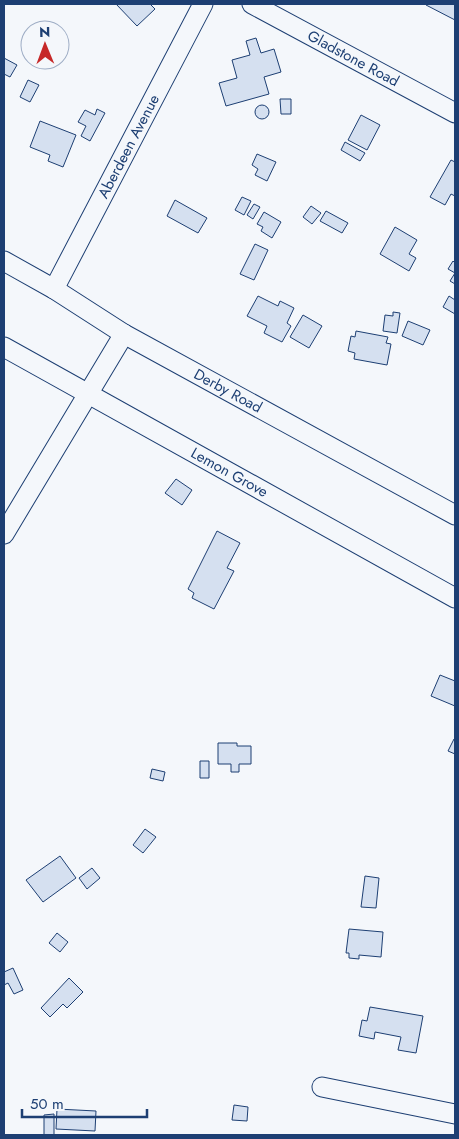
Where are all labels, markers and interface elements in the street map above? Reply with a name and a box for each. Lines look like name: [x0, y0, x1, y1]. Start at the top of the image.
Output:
north arrow: [20, 20, 70, 70]
text: N: [39, 22, 51, 42]
street label: Gladstone Road: [304, 25, 403, 92]
street label: Aberdeen Avenue: [92, 90, 165, 202]
street label: Derby Road: [190, 363, 266, 418]
street label: Lemon Grove: [187, 442, 272, 503]
scale bar: [22, 1086, 148, 1118]
text: 50 m: [30, 1093, 64, 1115]

